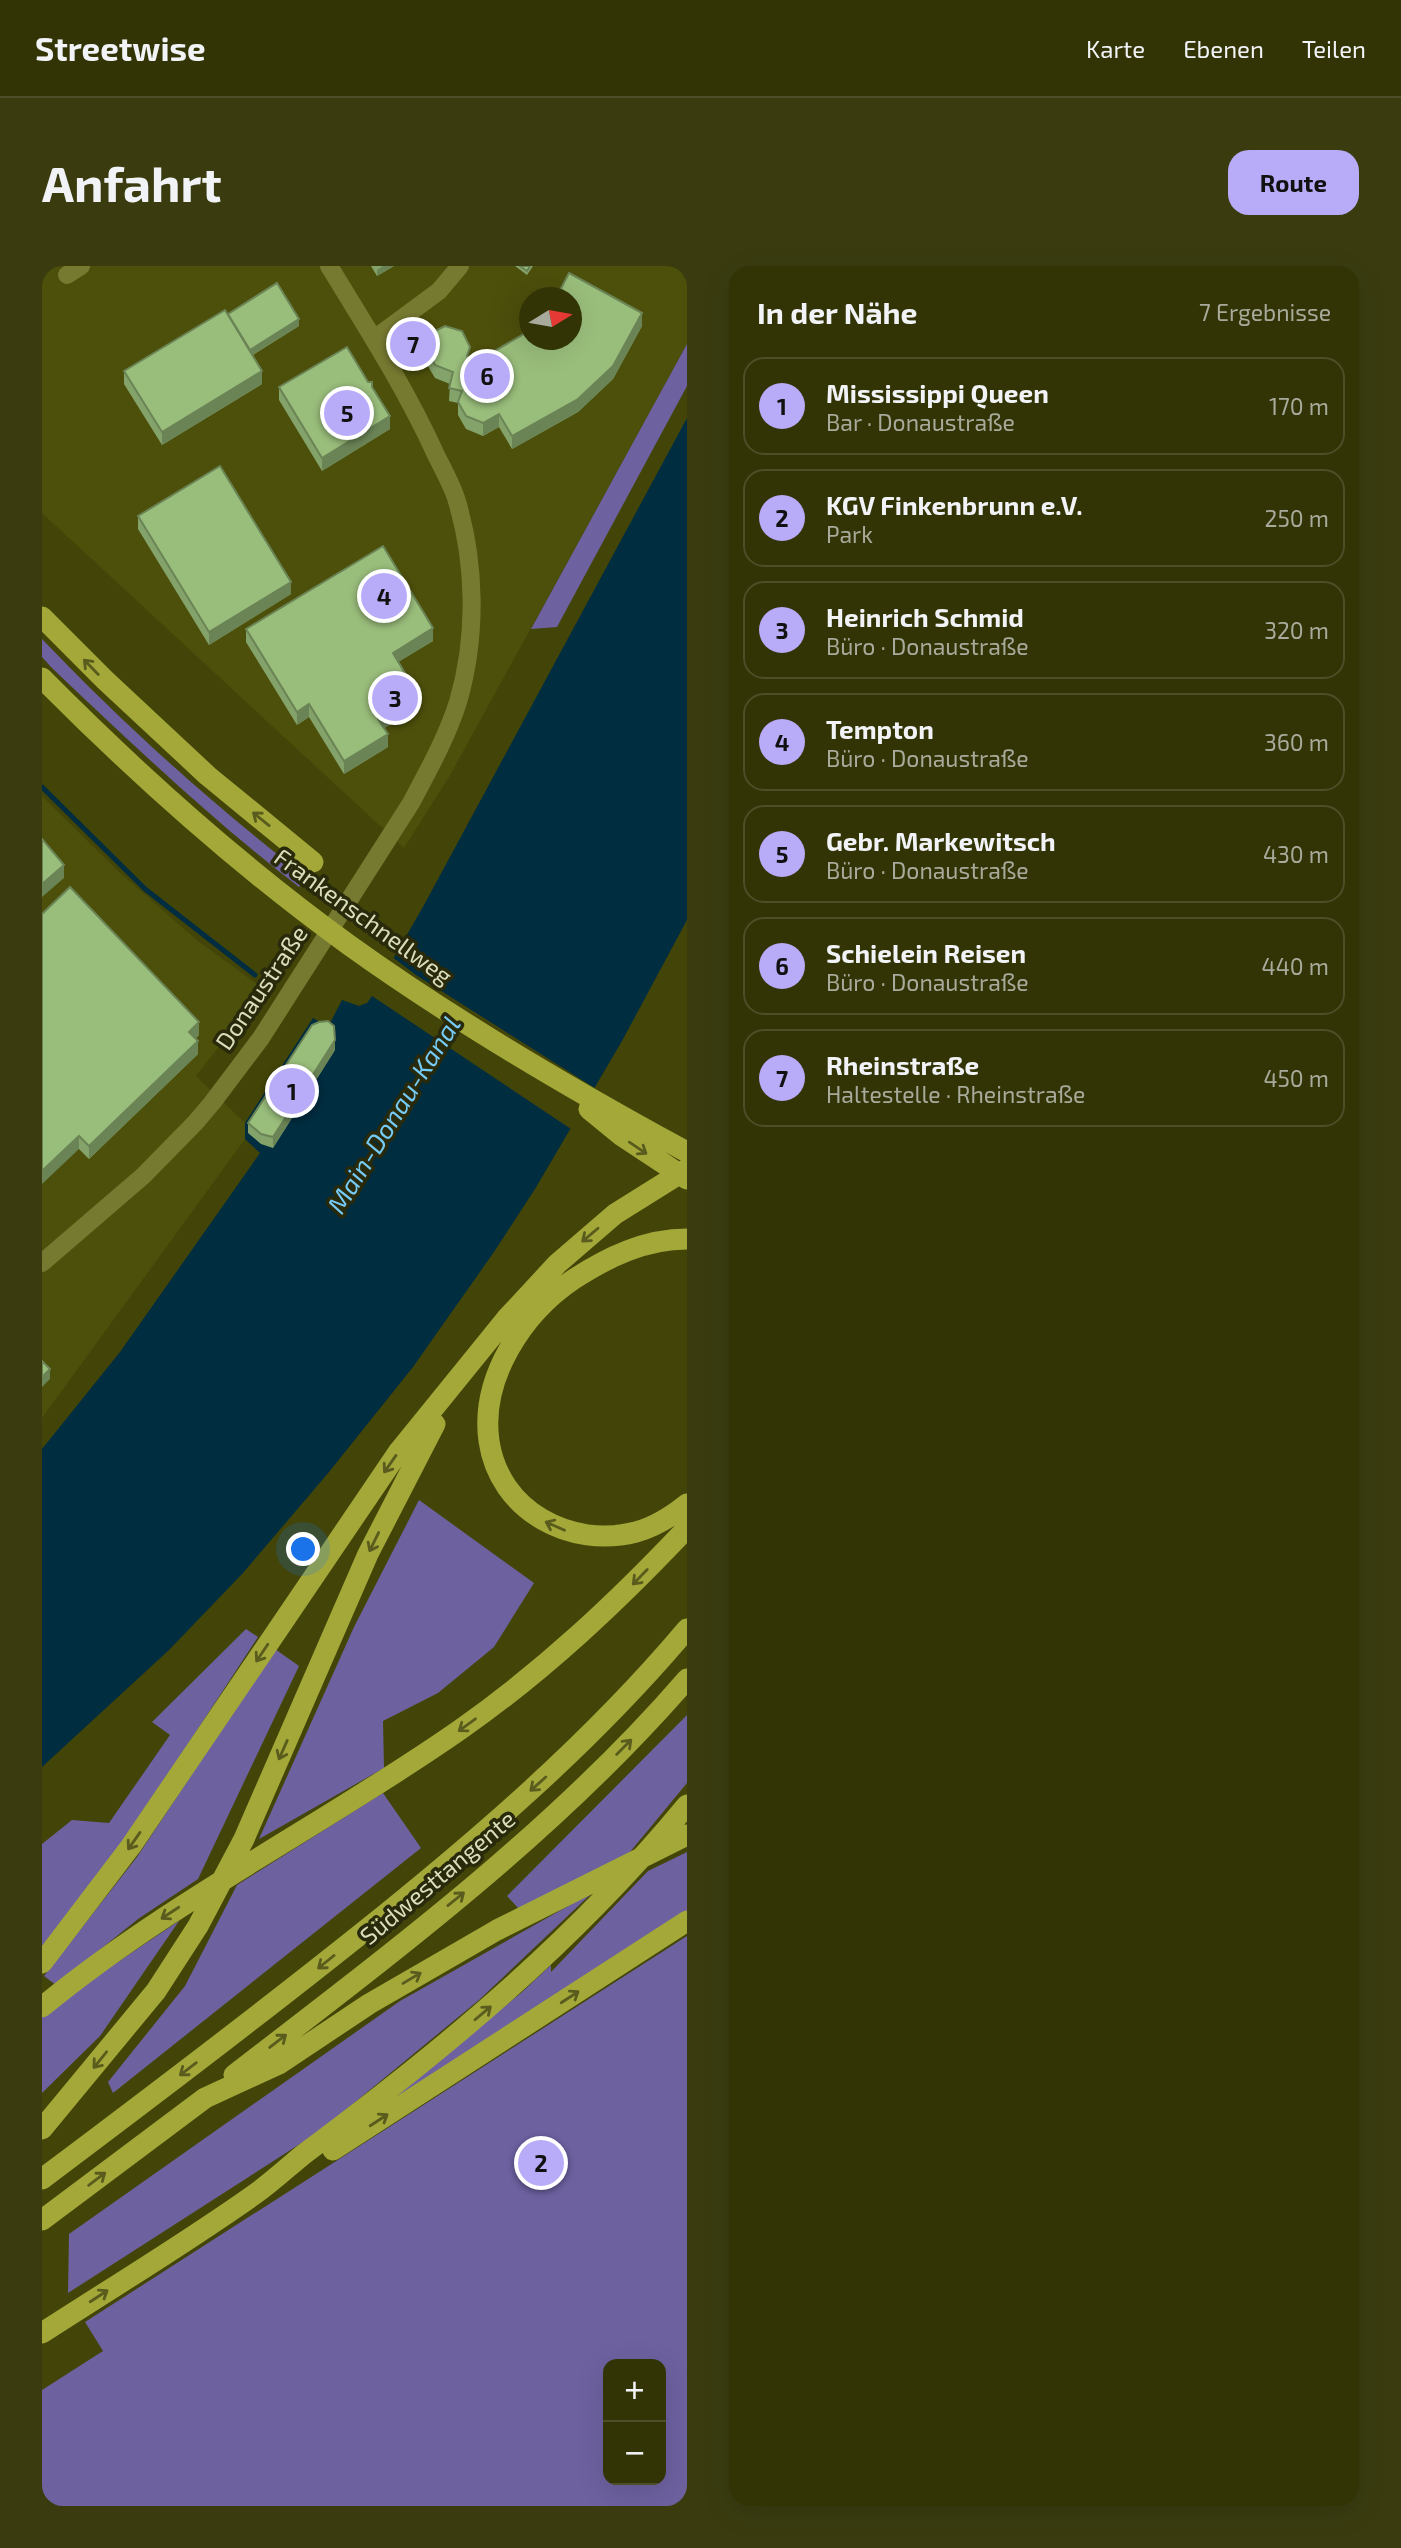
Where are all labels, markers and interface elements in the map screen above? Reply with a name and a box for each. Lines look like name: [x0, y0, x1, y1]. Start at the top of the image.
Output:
text: Streetwise: [35, 28, 206, 68]
text: Karte: [1086, 34, 1145, 63]
text: Ebenen: [1183, 34, 1264, 63]
text: Teilen: [1302, 34, 1366, 63]
button: Route: [1228, 150, 1359, 215]
text: Anfahrt: [42, 153, 222, 212]
north arrow: [519, 287, 582, 350]
text: In der Nähe: [757, 294, 918, 330]
text: 7 Ergebnisse: [1199, 298, 1331, 326]
pin: 7: [390, 318, 436, 370]
pin: 6: [464, 350, 510, 402]
text: Mississippi Queen: [826, 377, 1049, 408]
pin: 5: [324, 387, 370, 439]
text: 1: [777, 392, 787, 420]
text: 170 m: [1269, 392, 1329, 420]
text: Bar · Donaustraße: [826, 408, 1015, 436]
text: KGV Finkenbrunn e.V.: [826, 489, 1083, 520]
text: 2: [775, 504, 789, 532]
text: 250 m: [1265, 504, 1329, 532]
text: Park: [826, 520, 873, 548]
pin: 4: [361, 570, 407, 622]
text: Heinrich Schmid: [826, 601, 1024, 632]
text: 3: [775, 616, 789, 644]
text: 320 m: [1264, 616, 1329, 644]
text: Büro · Donaustraße: [826, 632, 1029, 660]
one-way arrow: [83, 659, 100, 676]
pin: 3: [372, 672, 418, 724]
text: Tempton: [826, 713, 934, 744]
text: 4: [775, 728, 789, 756]
text: 360 m: [1264, 728, 1329, 756]
text: Büro · Donaustraße: [826, 744, 1029, 772]
one-way arrow: [252, 811, 270, 827]
text: Gebr. Markewitsch: [826, 825, 1056, 856]
text: 5: [776, 840, 788, 868]
text: 430 m: [1263, 840, 1329, 868]
street label: Frankenschnellweg: [269, 842, 458, 990]
text: Büro · Donaustraße: [826, 856, 1029, 884]
street label: Donaustraße: [209, 920, 313, 1055]
text: Schielein Reisen: [826, 937, 1026, 968]
text: 6: [775, 952, 789, 980]
text: 440 m: [1262, 952, 1329, 980]
text: Büro · Donaustraße: [826, 968, 1029, 996]
water label: Main-Donau-Kanal: [320, 1010, 466, 1218]
text: Rheinstraße: [826, 1049, 979, 1080]
text: 7: [776, 1064, 788, 1092]
text: 450 m: [1263, 1064, 1329, 1092]
pin: 1: [269, 1065, 315, 1117]
text: Haltestelle · Rheinstraße: [826, 1080, 1085, 1108]
one-way arrow: [628, 1140, 647, 1155]
one-way arrow: [581, 1226, 599, 1242]
one-way arrow: [382, 1454, 397, 1473]
one-way arrow: [545, 1519, 566, 1532]
one-way arrow: [367, 1531, 380, 1552]
your location: [286, 1532, 320, 1566]
one-way arrow: [631, 1569, 648, 1586]
one-way arrow: [255, 1643, 269, 1662]
one-way arrow: [458, 1717, 477, 1732]
one-way arrow: [616, 1738, 633, 1755]
one-way arrow: [276, 1739, 289, 1761]
one-way arrow: [529, 1776, 547, 1792]
street label: Südwesttangente: [354, 1804, 520, 1950]
one-way arrow: [127, 1831, 141, 1850]
one-way arrow: [446, 1891, 464, 1907]
one-way arrow: [161, 1906, 181, 1920]
one-way arrow: [318, 1954, 336, 1969]
one-way arrow: [401, 1971, 421, 1985]
one-way arrow: [560, 1989, 580, 2003]
one-way arrow: [474, 2005, 492, 2021]
one-way arrow: [268, 2034, 287, 2049]
one-way arrow: [92, 2051, 108, 2069]
one-way arrow: [179, 2062, 198, 2076]
one-way arrow: [369, 2113, 389, 2127]
pin: 2: [518, 2137, 564, 2189]
one-way arrow: [87, 2172, 106, 2186]
one-way arrow: [89, 2289, 109, 2303]
map controls: [603, 2359, 666, 2485]
button: +: [603, 2359, 666, 2422]
button: −: [603, 2422, 666, 2485]

